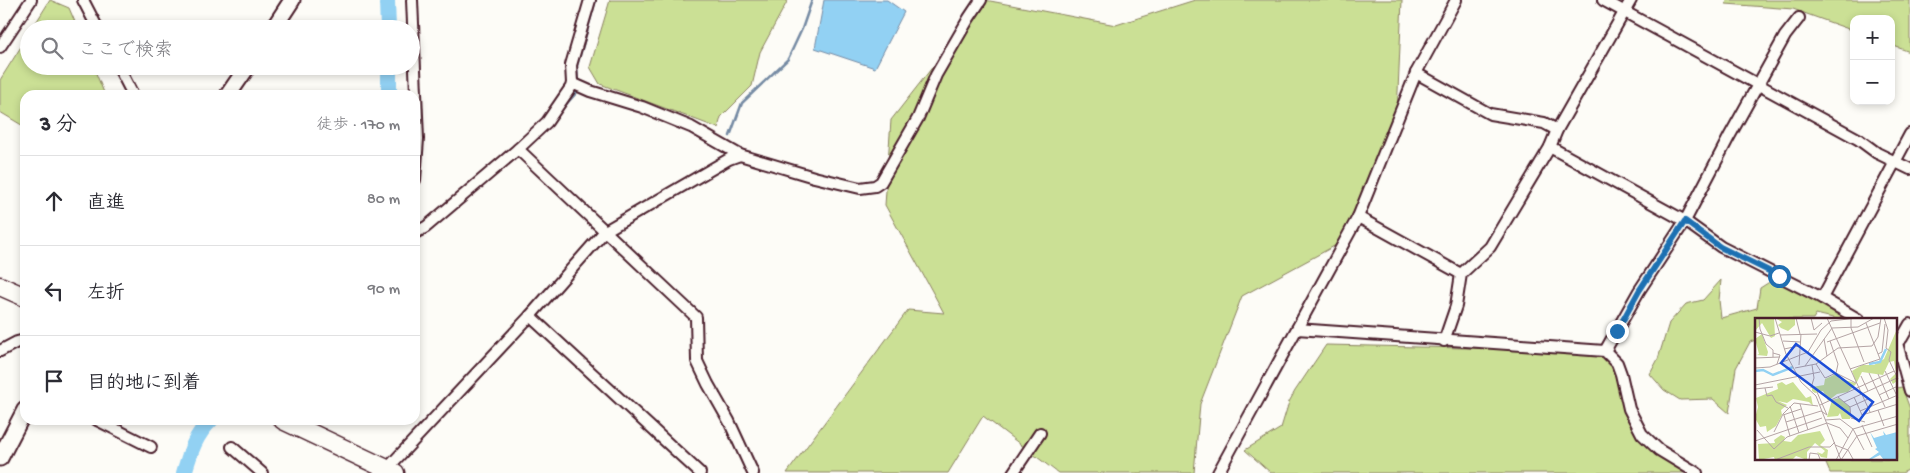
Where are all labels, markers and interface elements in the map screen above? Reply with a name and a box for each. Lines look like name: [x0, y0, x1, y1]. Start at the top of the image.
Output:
map controls: [1850, 15, 1895, 105]
button: +: [1850, 15, 1895, 60]
search box: [20, 20, 420, 75]
icon: search: [38, 34, 66, 62]
text: ここで検索: [78, 40, 173, 63]
button: −: [1850, 60, 1895, 105]
text: 3 分: [40, 114, 77, 139]
text: 徒歩 · 170 m: [316, 117, 400, 136]
icon: ahead: [40, 187, 68, 215]
text: 80 m: [367, 191, 400, 210]
text: 直進: [87, 193, 125, 216]
route start: [1768, 265, 1791, 288]
icon: left: [40, 277, 68, 305]
text: 90 m: [368, 281, 400, 300]
text: 左折: [87, 283, 125, 306]
inset map: [1755, 318, 1898, 460]
route end: [1606, 320, 1629, 343]
icon: arrive: [40, 367, 68, 395]
text: 目的地に到着: [87, 373, 201, 396]

